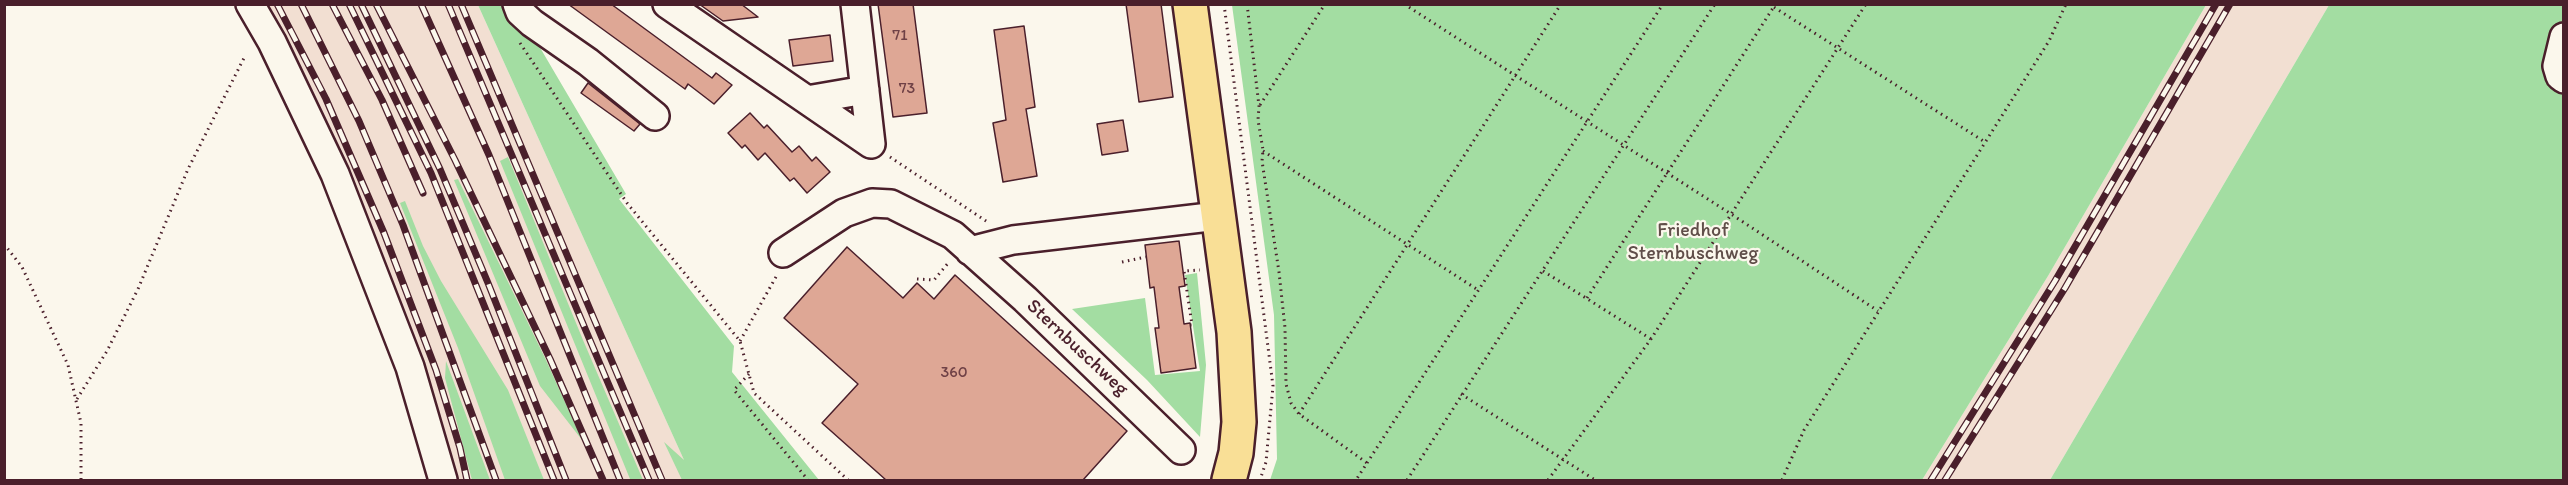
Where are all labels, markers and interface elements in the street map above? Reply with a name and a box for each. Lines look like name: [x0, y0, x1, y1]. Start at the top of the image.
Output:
house number: 71: [892, 26, 908, 46]
house number: 73: [899, 79, 915, 99]
park label: Friedhof Sternbuschweg: [1627, 219, 1759, 266]
street label: Sternbuschweg: [1021, 295, 1133, 401]
house number: 360: [940, 363, 968, 383]

